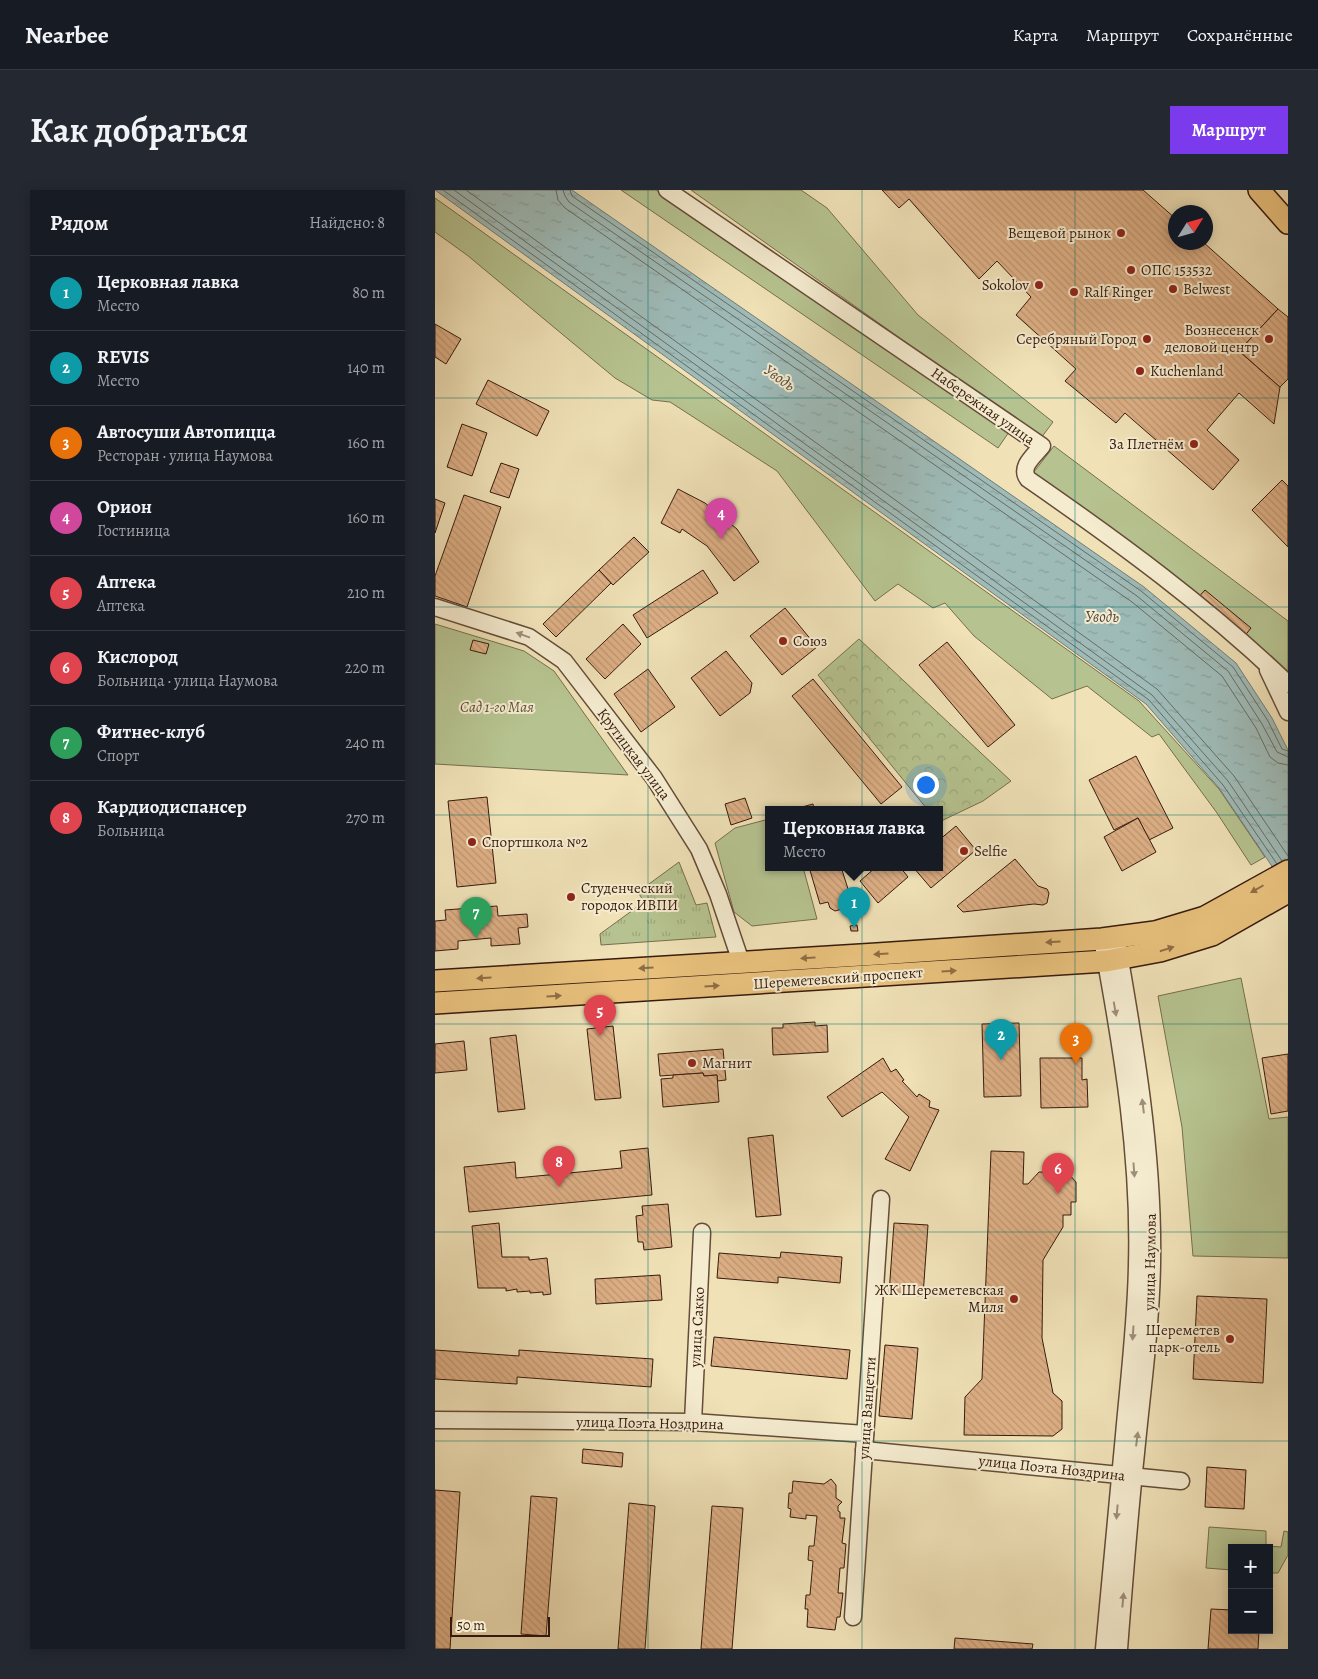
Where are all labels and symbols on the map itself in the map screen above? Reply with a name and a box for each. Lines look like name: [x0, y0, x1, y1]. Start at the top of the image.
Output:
north arrow: [1168, 205, 1213, 250]
place label: Вещевой рынок: [1008, 223, 1111, 243]
marker: Вещевой рынок: [1115, 227, 1127, 239]
place label: ОПС 153532: [1141, 260, 1212, 280]
marker: ОПС 153532: [1125, 264, 1137, 276]
place label: Sokolov: [982, 275, 1029, 295]
marker: Sokolov: [1033, 279, 1045, 291]
place label: Belwest: [1183, 279, 1230, 299]
place label: Ralf Ringer: [1084, 282, 1153, 302]
marker: Belwest: [1167, 283, 1179, 295]
marker: Ralf Ringer: [1068, 286, 1080, 298]
place label: Вознесенск деловой центр: [1164, 320, 1259, 357]
place label: Серебряный Город: [1016, 329, 1137, 349]
marker: Серебряный Город: [1141, 333, 1153, 345]
marker: Вознесенск деловой центр: [1263, 333, 1275, 345]
water label: Уводь: [759, 359, 800, 397]
place label: Kuchenland: [1150, 361, 1224, 381]
street label: Набережная улица: [927, 363, 1039, 449]
marker: Kuchenland: [1134, 365, 1146, 377]
place label: За Плетнём: [1109, 434, 1184, 454]
marker: За Плетнём: [1188, 438, 1200, 450]
pin: 4: [705, 498, 737, 539]
water label: Уводь: [1085, 606, 1119, 628]
one-way arrow: [515, 631, 530, 638]
place label: Союз: [793, 631, 827, 651]
marker: Союз: [777, 635, 789, 647]
park label: Сад 1-го Мая: [460, 697, 534, 717]
street label: Крутицкая улица: [593, 704, 675, 804]
your location: [913, 772, 939, 798]
place label: Спортшкола №2: [482, 832, 588, 852]
marker: Спортшкола №2: [466, 836, 478, 848]
place label: Selfie: [974, 841, 1008, 861]
marker: Selfie: [958, 845, 970, 857]
place label: Студенческий городок ИВПИ: [581, 878, 678, 915]
one-way arrow: [1249, 885, 1264, 893]
pin: 1: [838, 887, 870, 928]
marker: Студенческий городок ИВПИ: [565, 891, 577, 903]
pin: 7: [460, 897, 492, 938]
one-way arrow: [1045, 938, 1061, 946]
one-way arrow: [1159, 944, 1174, 952]
one-way arrow: [873, 950, 889, 958]
one-way arrow: [800, 954, 816, 962]
street label: Шереметевский проспект: [753, 962, 924, 994]
one-way arrow: [638, 964, 654, 972]
one-way arrow: [941, 966, 957, 974]
one-way arrow: [476, 975, 492, 983]
one-way arrow: [704, 981, 720, 989]
one-way arrow: [546, 991, 562, 999]
pin: 5: [584, 995, 616, 1036]
one-way arrow: [1111, 1001, 1119, 1017]
pin: 2: [985, 1019, 1017, 1060]
pin: 3: [1060, 1023, 1092, 1064]
place label: Магнит: [702, 1053, 752, 1073]
marker: Магнит: [686, 1057, 698, 1069]
one-way arrow: [1139, 1097, 1147, 1113]
pin: 8: [543, 1146, 575, 1187]
pin: 6: [1042, 1153, 1074, 1194]
one-way arrow: [1130, 1163, 1138, 1179]
street label: улица Наумова: [1139, 1213, 1161, 1312]
place label: ЖК Шереметевская Миля: [875, 1280, 1004, 1317]
street label: улица Сакко: [685, 1286, 709, 1369]
marker: ЖК Шереметевская Миля: [1008, 1293, 1020, 1305]
place label: Шереметев парк-отель: [1145, 1320, 1220, 1357]
one-way arrow: [1129, 1325, 1137, 1341]
marker: Шереметев парк-отель: [1224, 1333, 1236, 1345]
street label: улица Ванцетти: [853, 1356, 881, 1461]
street label: улица Поэта Ноздрина: [575, 1412, 724, 1434]
one-way arrow: [1133, 1430, 1141, 1446]
street label: улица Поэта Ноздрина: [977, 1450, 1126, 1486]
one-way arrow: [1113, 1504, 1121, 1520]
one-way arrow: [1119, 1592, 1127, 1608]
scale bar: [450, 1614, 550, 1637]

